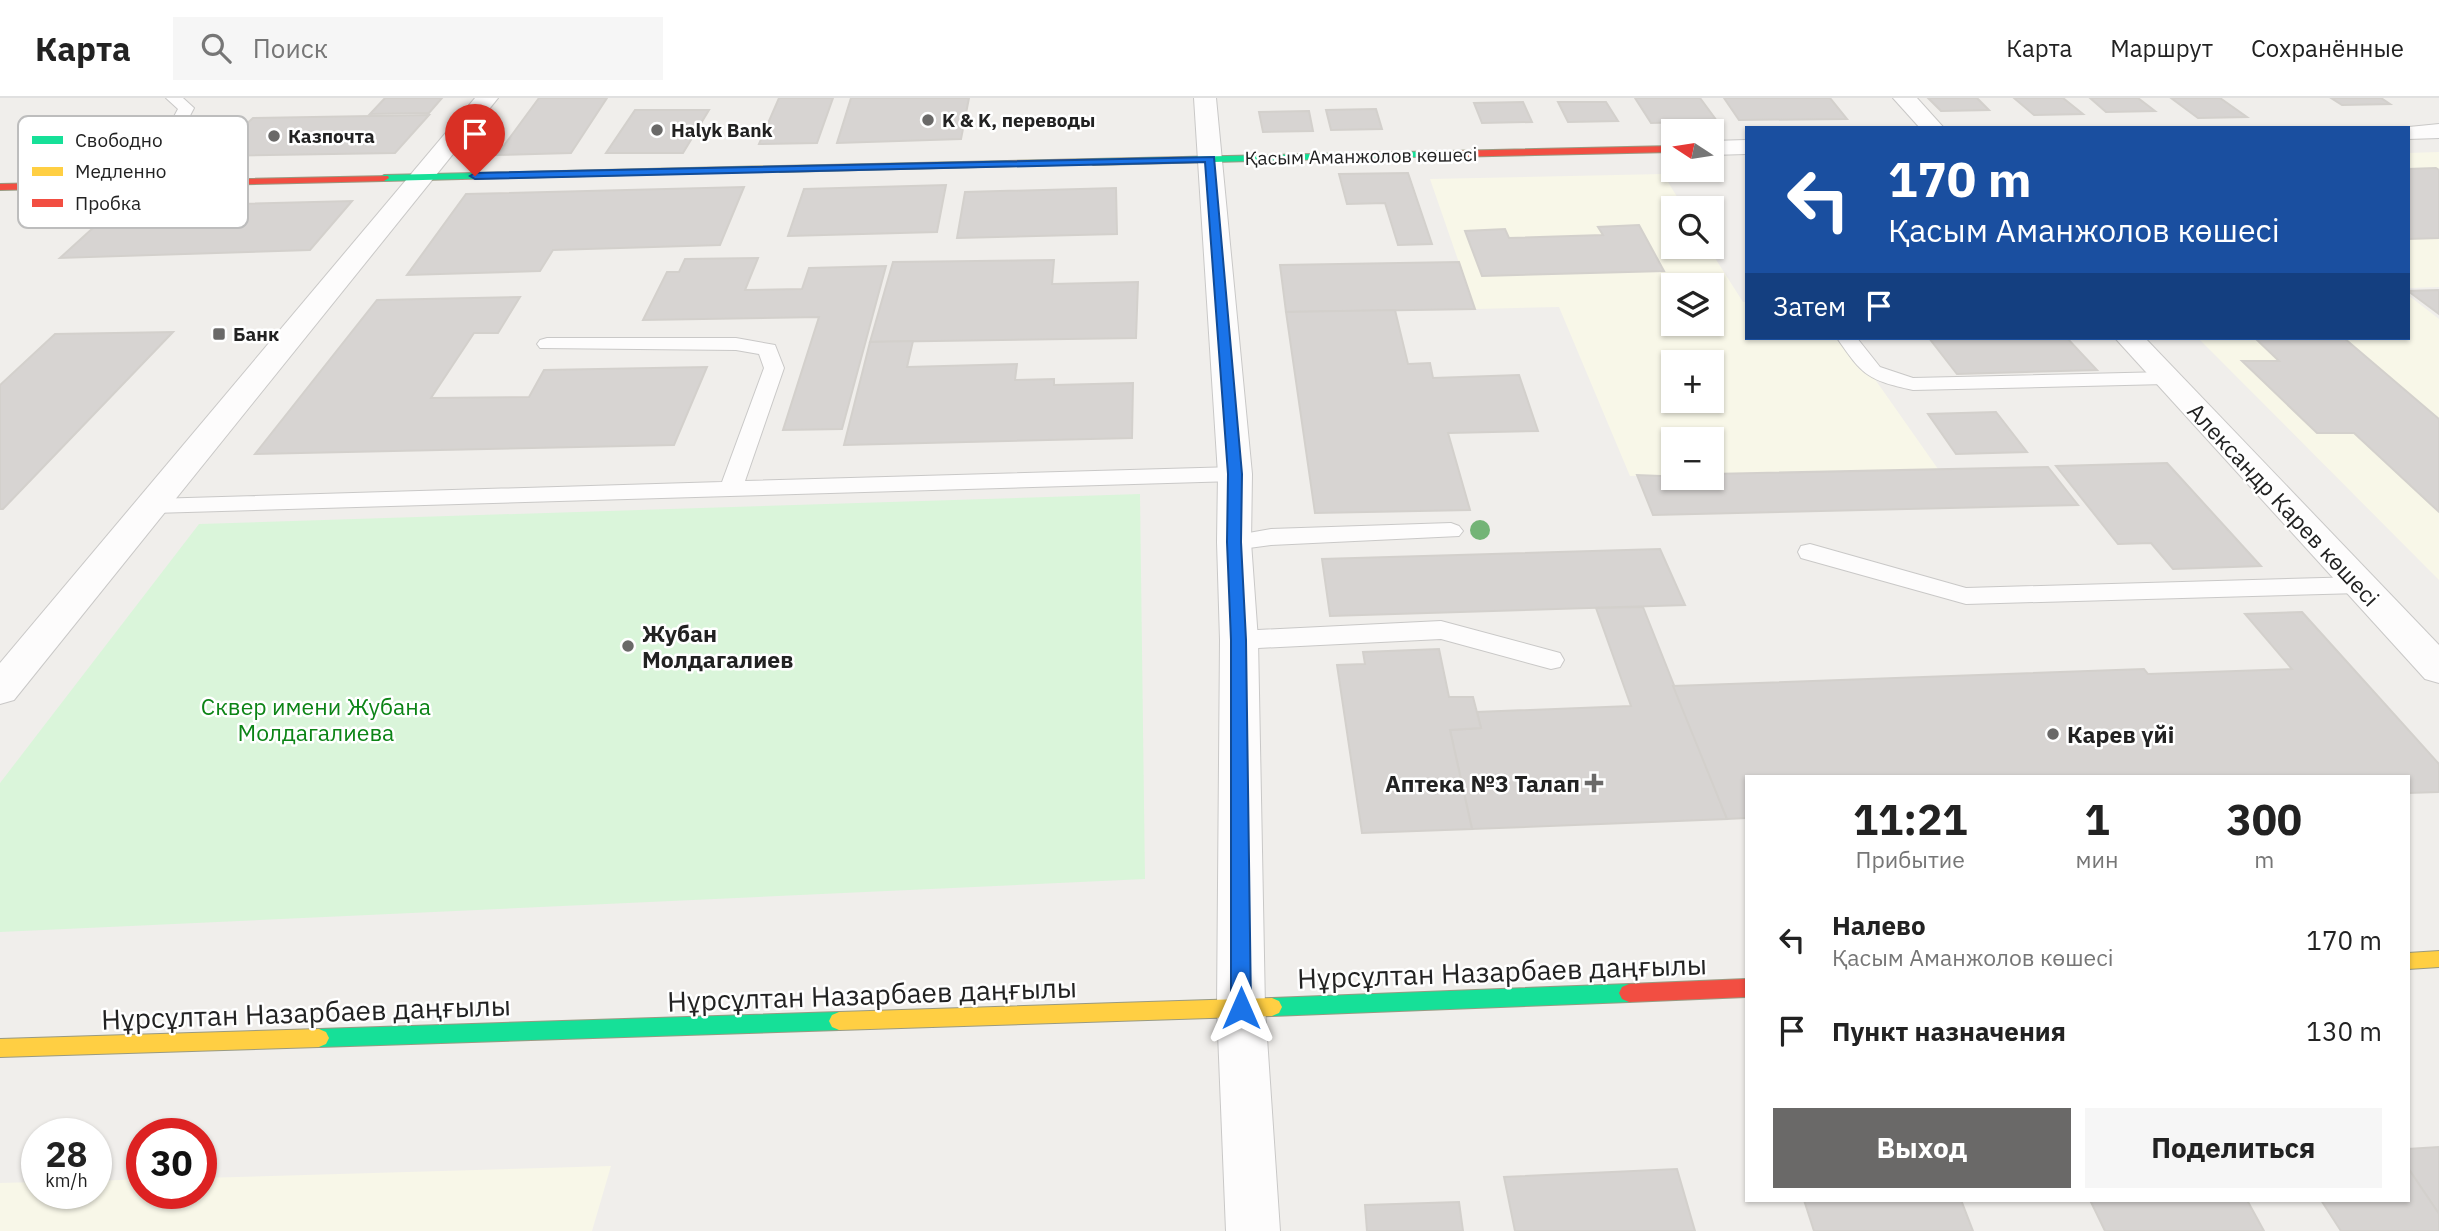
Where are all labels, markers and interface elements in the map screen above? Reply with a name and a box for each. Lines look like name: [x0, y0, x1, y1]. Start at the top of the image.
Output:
search box: [173, 17, 663, 80]
text: Карта: [35, 27, 131, 70]
icon: search: [197, 29, 235, 67]
text: Поиск: [253, 31, 328, 65]
text: Карта: [2006, 32, 2072, 64]
text: Маршрут: [2110, 32, 2213, 64]
text: Сохранённые: [2251, 32, 2404, 64]
pin: [445, 104, 505, 176]
place label: K & K, переводы: [942, 108, 1095, 132]
marker: K & K, переводы: [920, 112, 936, 128]
icon: arrive: [456, 115, 494, 153]
legend: [18, 116, 248, 228]
place label: Halyk Bank: [671, 118, 773, 142]
north arrow: [1661, 119, 1724, 182]
map controls: [1661, 119, 1724, 490]
marker: Halyk Bank: [649, 122, 665, 138]
place label: Казпочта: [288, 124, 375, 148]
text: Свободно: [75, 128, 163, 152]
marker: Казпочта: [266, 128, 282, 144]
street label: Қасым Аманжолов көшесі: [1245, 142, 1477, 170]
text: 170 m: [1888, 147, 2032, 210]
icon: left: [1773, 154, 1864, 245]
text: Медленно: [75, 159, 166, 183]
text: Пробка: [75, 191, 141, 215]
button: search: [1661, 196, 1724, 259]
text: Қасым Аманжолов көшесі: [1888, 209, 2280, 251]
button: layers: [1661, 273, 1724, 336]
icon: arrive: [1860, 287, 1898, 325]
text: Затем: [1773, 289, 1846, 323]
place label: Банк: [233, 322, 279, 346]
marker: Банк: [211, 326, 227, 342]
button: +: [1661, 350, 1724, 413]
street label: Александр Карев көшесі: [2182, 396, 2386, 612]
button: −: [1661, 427, 1724, 490]
place label: Жубан Молдагалиев: [642, 618, 793, 674]
marker: Жубан Молдагалиев: [620, 638, 636, 654]
park label: Сквер имени Жубана Молдагалиева: [201, 691, 431, 747]
place label: Карев үйі: [2067, 719, 2174, 749]
marker: Карев үйі: [2045, 726, 2061, 742]
place label: Аптека №3 Талап: [1385, 768, 1580, 798]
marker: Аптека №3 Талап: [1586, 775, 1602, 791]
text: 11:21: [1853, 792, 1968, 847]
text: 1: [2084, 792, 2110, 847]
text: 300: [2226, 792, 2302, 847]
text: Прибытие: [1856, 844, 1965, 874]
text: мин: [2075, 844, 2119, 874]
text: m: [2254, 844, 2274, 874]
text: Налево: [1832, 908, 1926, 942]
icon: left: [1773, 921, 1811, 959]
text: 170 m: [2306, 923, 2382, 957]
text: Қасым Аманжолов көшесі: [1832, 942, 2114, 972]
street label: Нұрсұлтан Назарбаев даңғылы: [1296, 945, 1708, 997]
street label: Нұрсұлтан Назарбаев даңғылы: [666, 968, 1078, 1020]
position arrow: [1204, 971, 1278, 1045]
street label: Нұрсұлтан Назарбаев даңғылы: [100, 986, 512, 1038]
icon: arrive: [1773, 1012, 1811, 1050]
text: Пункт назначения: [1832, 1014, 2066, 1048]
text: 130 m: [2306, 1014, 2382, 1048]
button: Выход: [1773, 1108, 2071, 1188]
button: Поделиться: [2085, 1108, 2382, 1188]
speed limit sign: 30: [126, 1118, 217, 1209]
text: 28: [45, 1131, 88, 1177]
text: km/h: [45, 1169, 88, 1192]

